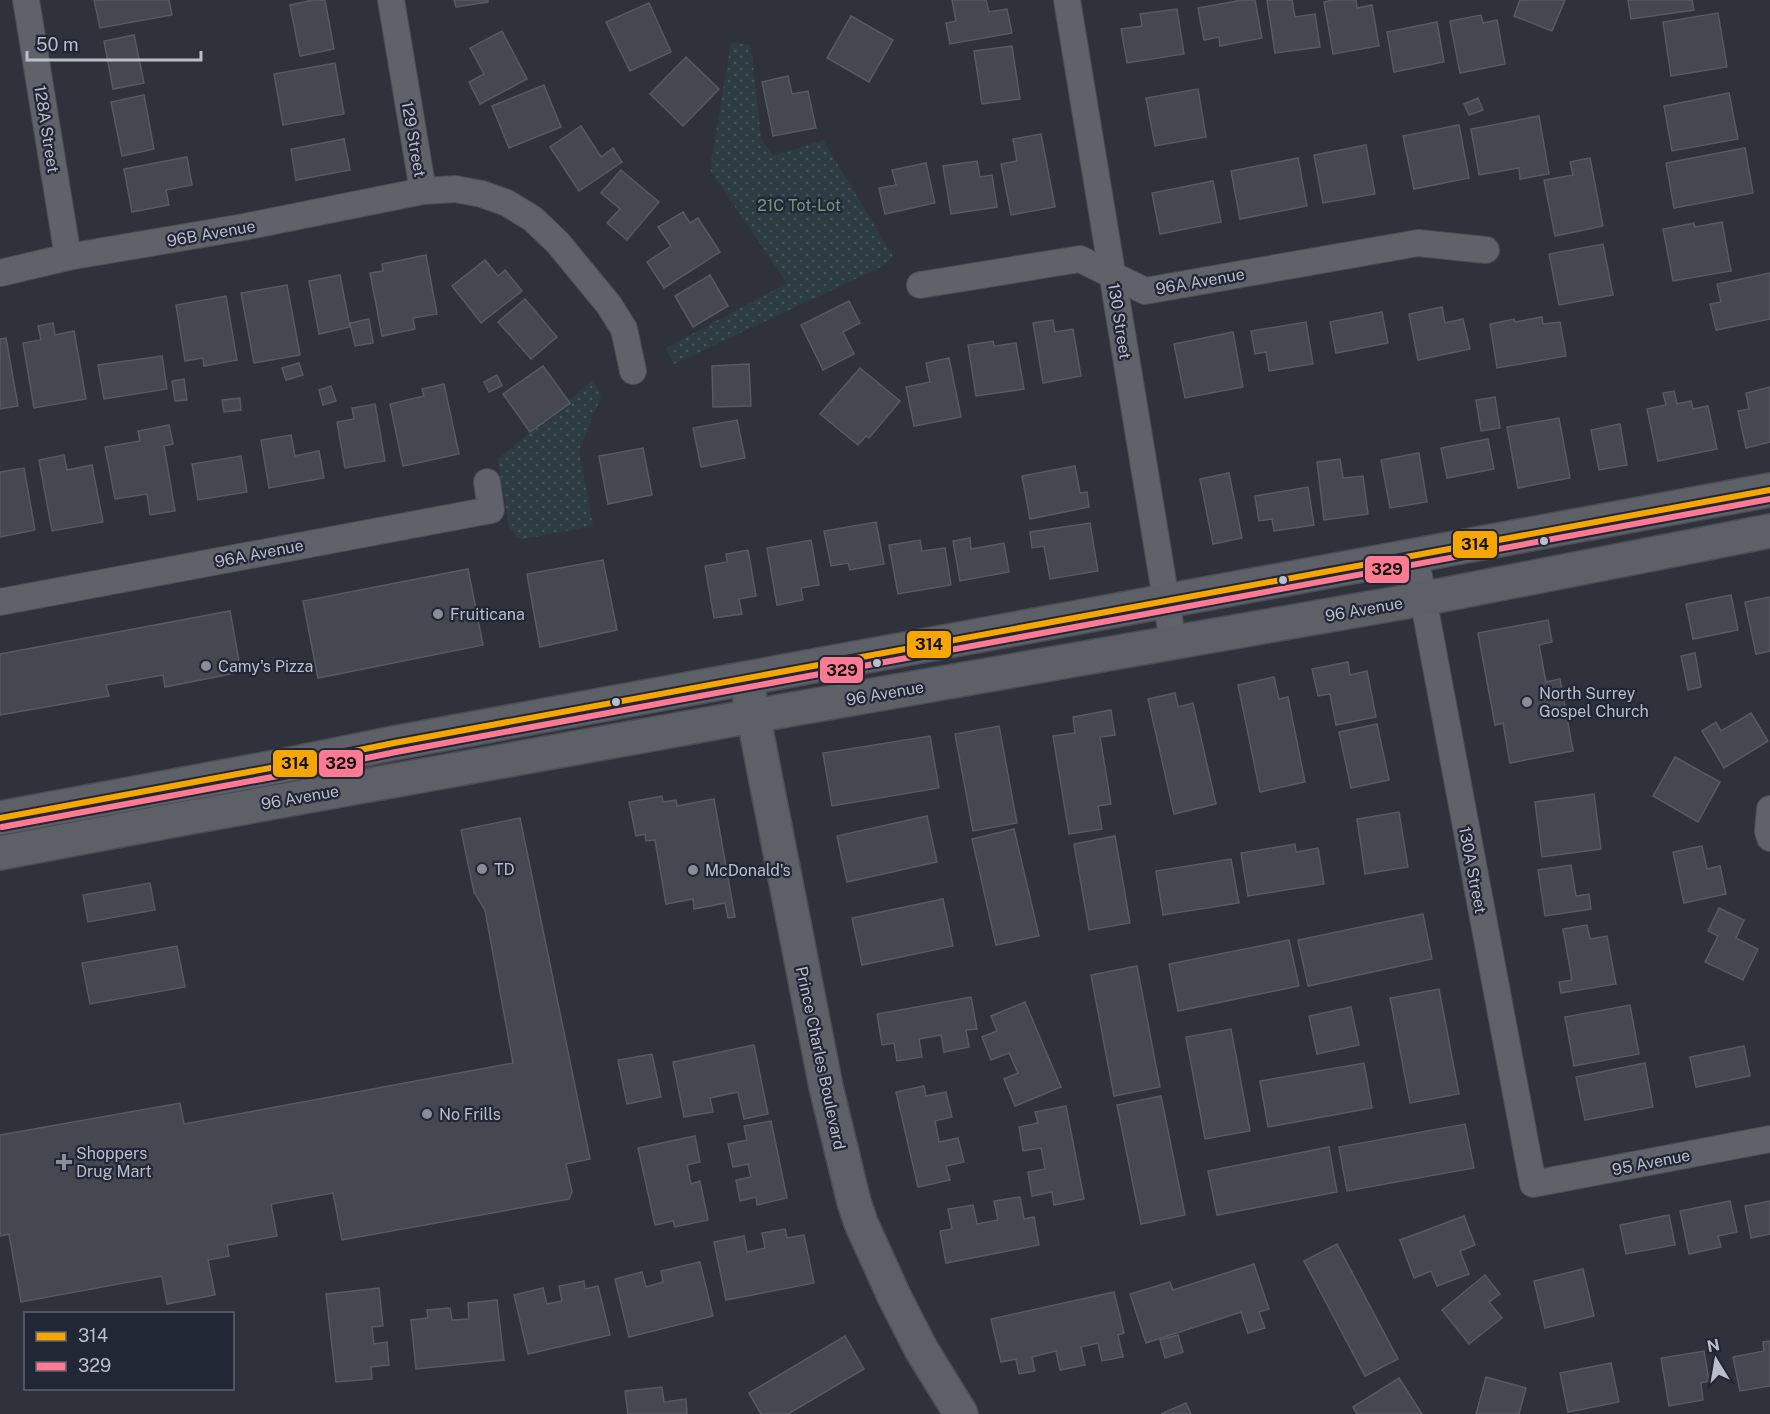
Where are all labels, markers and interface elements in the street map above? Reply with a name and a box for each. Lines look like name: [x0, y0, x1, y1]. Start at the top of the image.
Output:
scale bar: [27, 24, 201, 62]
text: 50 m: [36, 34, 79, 55]
street label: 128A Street: [30, 84, 63, 174]
street label: 129 Street: [397, 100, 430, 178]
park label: 21C Tot-Lot: [757, 196, 841, 215]
street label: 96B Avenue: [165, 216, 257, 251]
street label: 96A Avenue: [1154, 264, 1246, 299]
street label: 130 Street: [1104, 282, 1135, 361]
line badge: 314: [1452, 530, 1498, 559]
text: 314: [1461, 535, 1489, 554]
unlabelled marker: [1538, 535, 1550, 547]
street label: 96A Avenue: [213, 536, 305, 571]
line badge: 329: [1364, 555, 1410, 584]
text: 329: [1371, 560, 1403, 579]
unlabelled marker: [1277, 574, 1289, 586]
street label: 96 Avenue: [1324, 593, 1404, 626]
place label: Fruiticana: [450, 605, 525, 624]
marker: Fruiticana: [431, 607, 445, 621]
line badge: 314: [906, 630, 952, 659]
text: 314: [915, 635, 943, 654]
line badge: 329: [819, 656, 864, 684]
place label: Camy's Pizza: [218, 657, 313, 676]
unlabelled marker: [871, 657, 883, 669]
marker: Camy's Pizza: [199, 659, 213, 673]
text: 329: [826, 661, 858, 680]
street label: 96 Avenue: [845, 677, 925, 710]
place label: North Surrey Gospel Church: [1539, 684, 1649, 721]
marker: North Surrey Gospel Church: [1520, 695, 1534, 709]
unlabelled marker: [610, 696, 622, 708]
line badge: 314: [272, 749, 318, 778]
line badge: 329: [318, 749, 364, 778]
text: 314: [281, 754, 309, 773]
text: 329: [325, 754, 357, 773]
street label: 96 Avenue: [260, 781, 340, 814]
street label: 130A Street: [1455, 825, 1490, 915]
place label: TD: [494, 860, 515, 879]
place label: McDonald's: [705, 861, 791, 880]
marker: TD: [475, 862, 489, 876]
marker: McDonald's: [686, 863, 700, 877]
street label: Prince Charles Boulevard: [792, 965, 849, 1151]
place label: No Frills: [439, 1105, 501, 1124]
marker: No Frills: [420, 1107, 434, 1121]
place label: Shoppers Drug Mart: [76, 1144, 152, 1181]
street label: 95 Avenue: [1610, 1146, 1692, 1179]
marker: Shoppers Drug Mart: [57, 1155, 71, 1169]
legend: [24, 1312, 234, 1390]
text: 314: [78, 1325, 108, 1346]
north arrow: [1686, 1330, 1746, 1390]
text: N: [1705, 1335, 1721, 1356]
text: 329: [78, 1355, 111, 1376]

